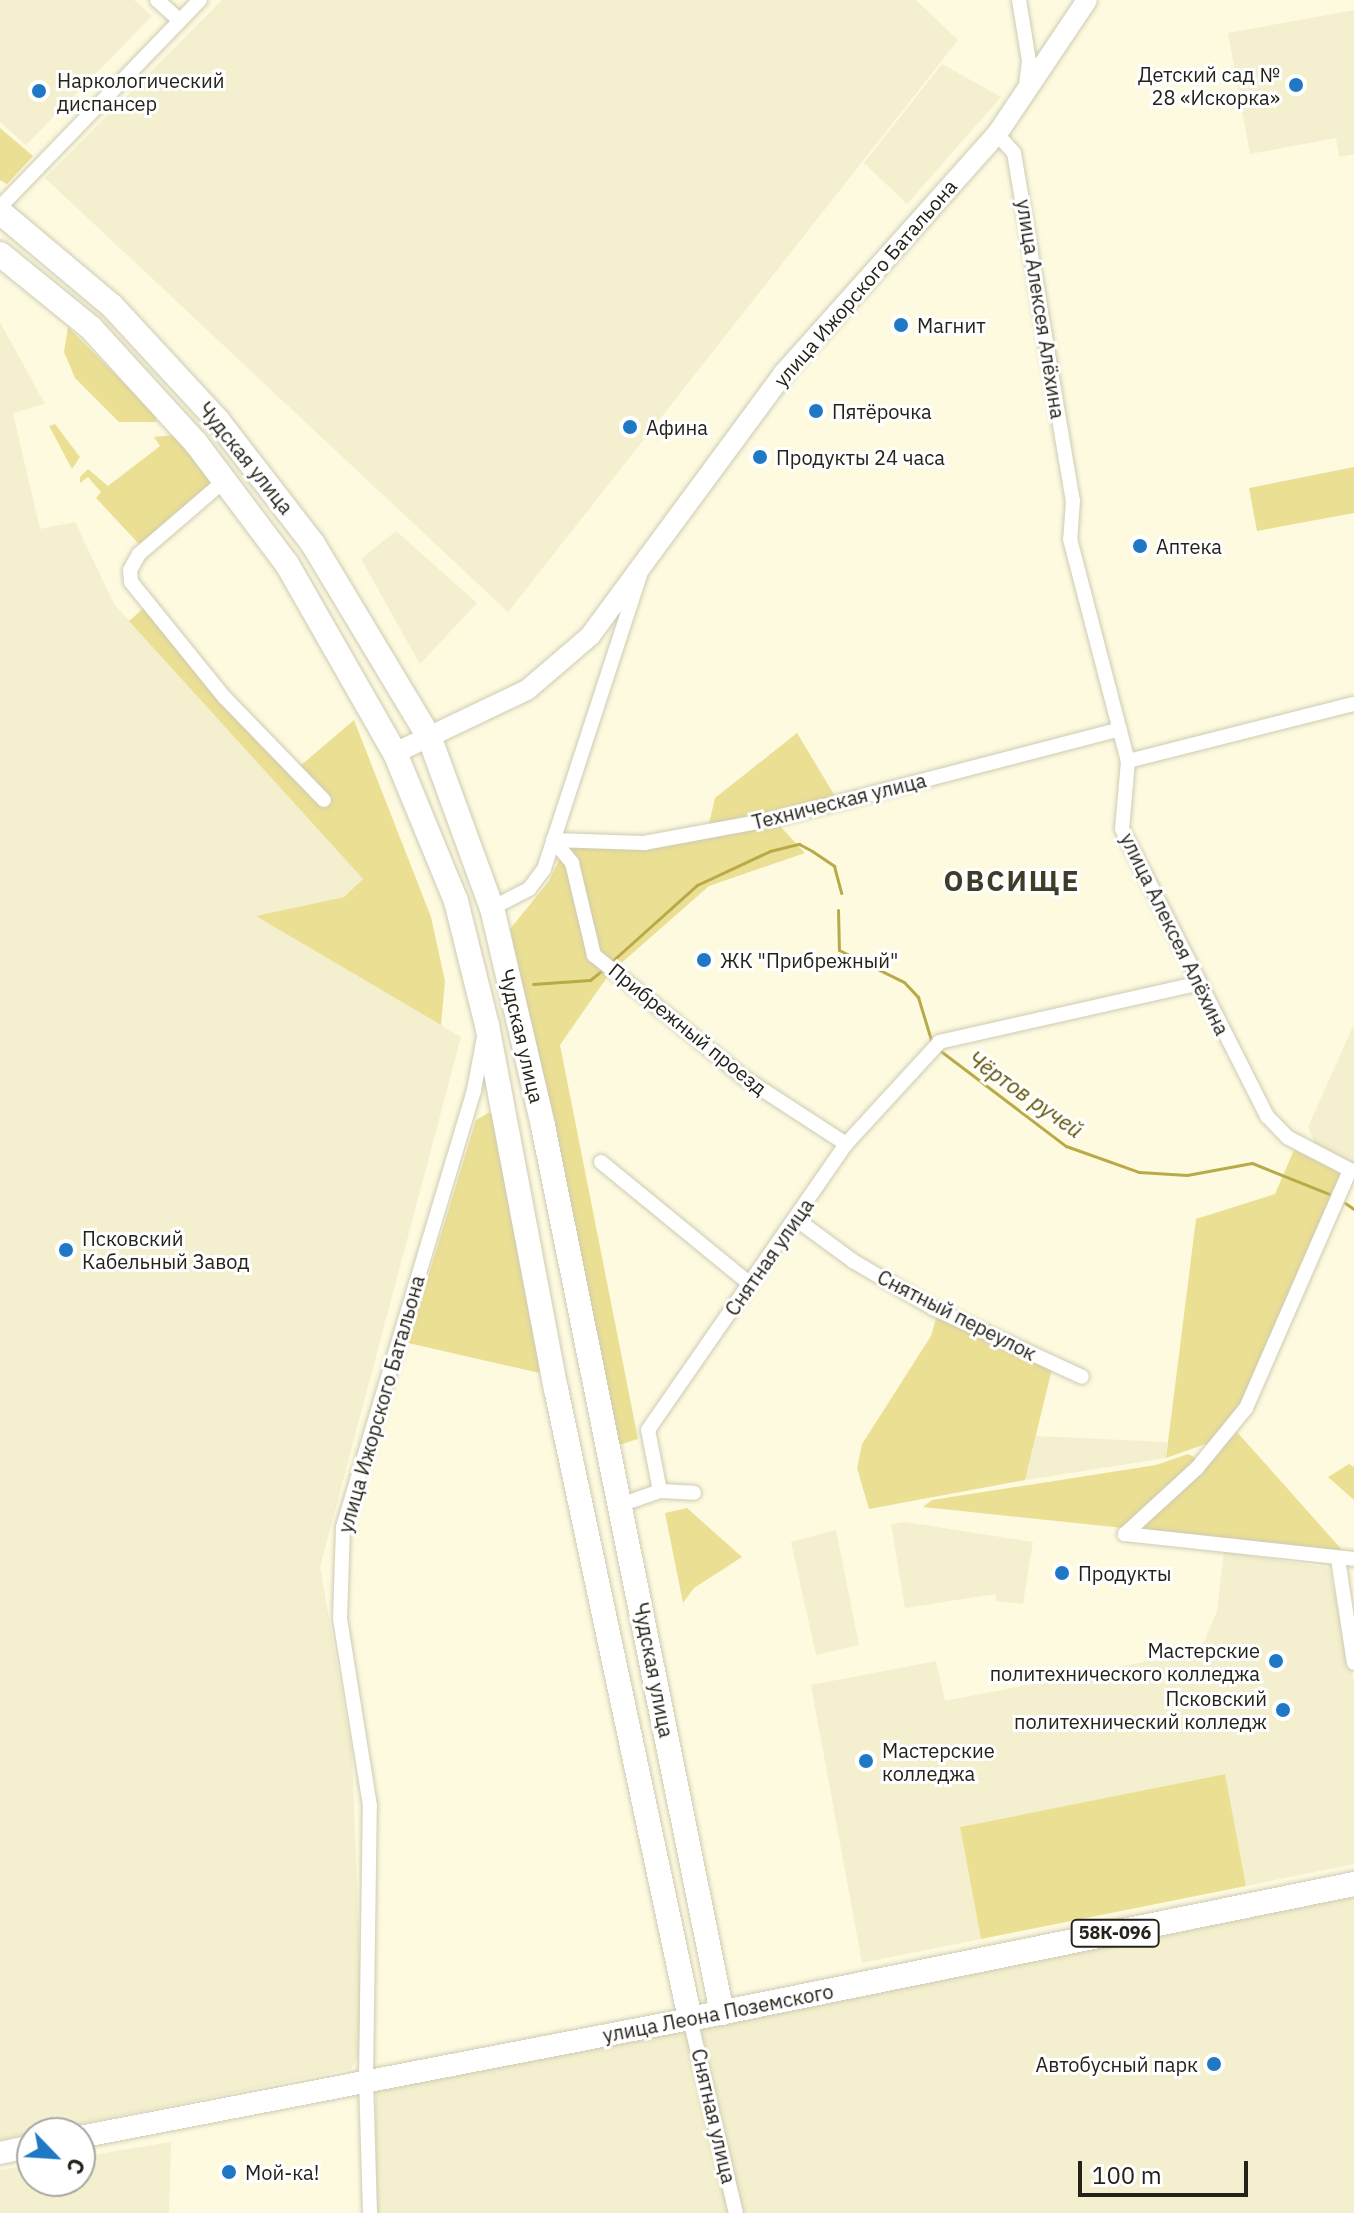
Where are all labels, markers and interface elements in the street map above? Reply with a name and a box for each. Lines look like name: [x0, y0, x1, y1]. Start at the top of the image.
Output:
place label: Детский сад № 28 «Искорка»: [1138, 62, 1280, 109]
place label: Наркологический диспансер: [57, 68, 224, 115]
marker: Детский сад № 28 «Искорка»: [1287, 76, 1305, 94]
marker: Наркологический диспансер: [28, 80, 50, 102]
street label: улица Ижорского Батальона: [768, 174, 962, 392]
street label: улица Алексея Алёхина: [1012, 197, 1070, 421]
place label: Магнит: [917, 313, 986, 337]
marker: Магнит: [892, 316, 910, 334]
street label: Чудская улица: [194, 397, 298, 519]
place label: Пятёрочка: [832, 399, 932, 423]
marker: Пятёрочка: [807, 402, 825, 420]
place label: Афина: [646, 415, 708, 439]
marker: Афина: [621, 418, 639, 436]
place label: Продукты 24 часа: [776, 445, 945, 469]
marker: Продукты 24 часа: [751, 448, 769, 466]
place label: Аптека: [1156, 534, 1222, 558]
marker: Аптека: [1131, 537, 1149, 555]
street label: Техническая улица: [749, 768, 929, 834]
street label: улица Алексея Алёхина: [1116, 829, 1234, 1039]
district label: ОВСИЩЕ: [944, 864, 1080, 898]
place label: ЖК "Прибрежный": [720, 948, 898, 972]
marker: ЖК "Прибрежный": [695, 951, 713, 969]
street label: Прибрежный проезд: [604, 958, 772, 1100]
street label: Чудская улица: [495, 967, 549, 1105]
water label: Чёртов ручей: [964, 1045, 1088, 1143]
street label: Снятная улица: [720, 1194, 818, 1320]
place label: Псковский Кабельный Завод: [82, 1226, 249, 1273]
marker: Псковский Кабельный Завод: [57, 1241, 75, 1259]
street label: Снятный переулок: [874, 1265, 1040, 1365]
street label: улица Ижорского Батальона: [333, 1272, 429, 1536]
place label: Продукты: [1078, 1561, 1171, 1585]
marker: Продукты: [1053, 1564, 1071, 1582]
street label: Чудская улица: [629, 1601, 679, 1739]
place label: Мастерские политехнического колледжа: [990, 1638, 1260, 1685]
marker: Мастерские политехнического колледжа: [1267, 1652, 1285, 1670]
place label: Псковский политехнический колледж: [1014, 1686, 1267, 1733]
marker: Псковский политехнический колледж: [1274, 1701, 1292, 1719]
place label: Мастерские колледжа: [882, 1738, 995, 1785]
marker: Мастерские колледжа: [857, 1752, 875, 1770]
road number: 58К-096: [1069, 1919, 1161, 1947]
street label: улица Леона Поземского: [601, 1979, 835, 2047]
street label: Снятная улица: [687, 2046, 741, 2186]
place label: Автобусный парк: [1035, 2052, 1198, 2076]
marker: Автобусный парк: [1205, 2055, 1223, 2073]
north arrow: [16, 2117, 96, 2197]
scale bar: [1082, 2145, 1252, 2195]
text: С: [60, 2154, 93, 2179]
text: 100 m: [1092, 2159, 1162, 2191]
place label: Мой-ка!: [245, 2160, 319, 2184]
marker: Мой-ка!: [220, 2163, 238, 2181]

